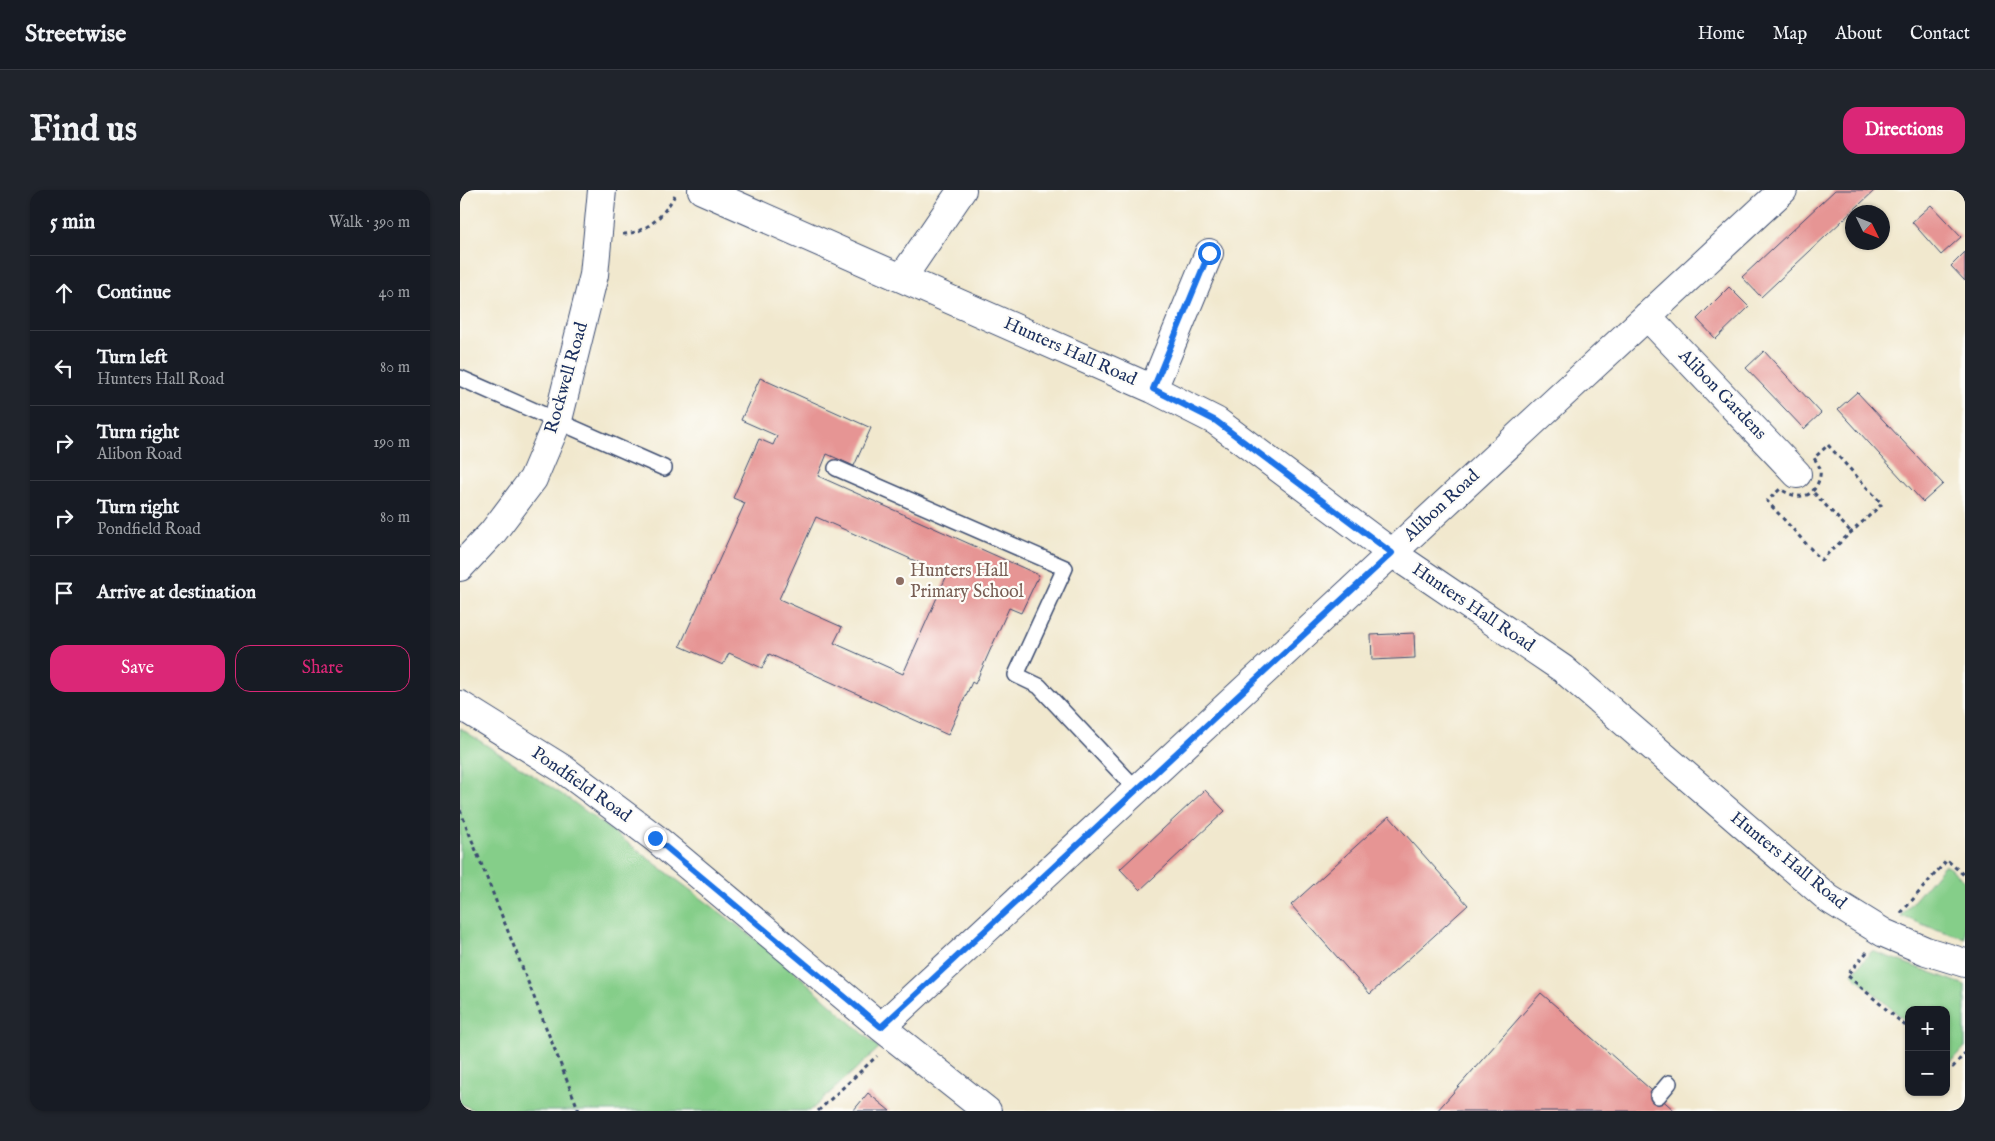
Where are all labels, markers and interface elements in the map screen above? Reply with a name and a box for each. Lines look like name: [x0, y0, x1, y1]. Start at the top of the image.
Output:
text: Streetwise: [25, 19, 126, 50]
text: Home: [1698, 23, 1745, 46]
text: Map: [1773, 23, 1807, 46]
text: About: [1835, 23, 1882, 46]
text: Contact: [1910, 23, 1970, 46]
button: Directions: [1843, 107, 1965, 154]
text: Find us: [30, 108, 137, 153]
north arrow: [1845, 205, 1890, 250]
text: 5 min: [50, 209, 95, 236]
text: Walk · 390 m: [329, 213, 410, 233]
route start: [1198, 242, 1221, 265]
icon: ahead: [50, 279, 78, 307]
text: Continue: [97, 281, 171, 305]
text: 40 m: [378, 283, 410, 303]
street label: Hunters Hall Road: [1000, 312, 1140, 392]
street label: Rockwell Road: [540, 319, 594, 436]
street label: Alibon Gardens: [1672, 344, 1771, 445]
text: Turn left: [97, 346, 168, 370]
icon: left: [50, 354, 78, 382]
text: 80 m: [380, 358, 410, 378]
text: Hunters Hall Road: [97, 370, 224, 390]
text: Turn right: [97, 421, 179, 445]
icon: right: [50, 429, 78, 457]
text: 190 m: [373, 433, 410, 453]
text: Alibon Road: [97, 445, 182, 465]
street label: Alibon Road: [1399, 465, 1485, 548]
text: Turn right: [97, 496, 179, 520]
icon: right: [50, 504, 78, 532]
text: 80 m: [380, 508, 410, 528]
text: Pondfield Road: [97, 520, 201, 540]
street label: Hunters Hall Road: [1407, 558, 1539, 658]
place label: Hunters Hall Primary School: [910, 560, 1024, 604]
marker: Hunters Hall Primary School: [894, 575, 906, 587]
icon: arrive: [50, 579, 78, 607]
text: Arrive at destination: [97, 581, 256, 605]
button: Save: [50, 645, 225, 692]
button: Share: [235, 645, 410, 692]
street label: Pondfield Road: [527, 742, 636, 828]
street label: Hunters Hall Road: [1725, 807, 1851, 915]
route end: [644, 827, 667, 850]
map controls: [1905, 1006, 1950, 1096]
button: +: [1905, 1006, 1950, 1051]
button: −: [1905, 1051, 1950, 1096]

